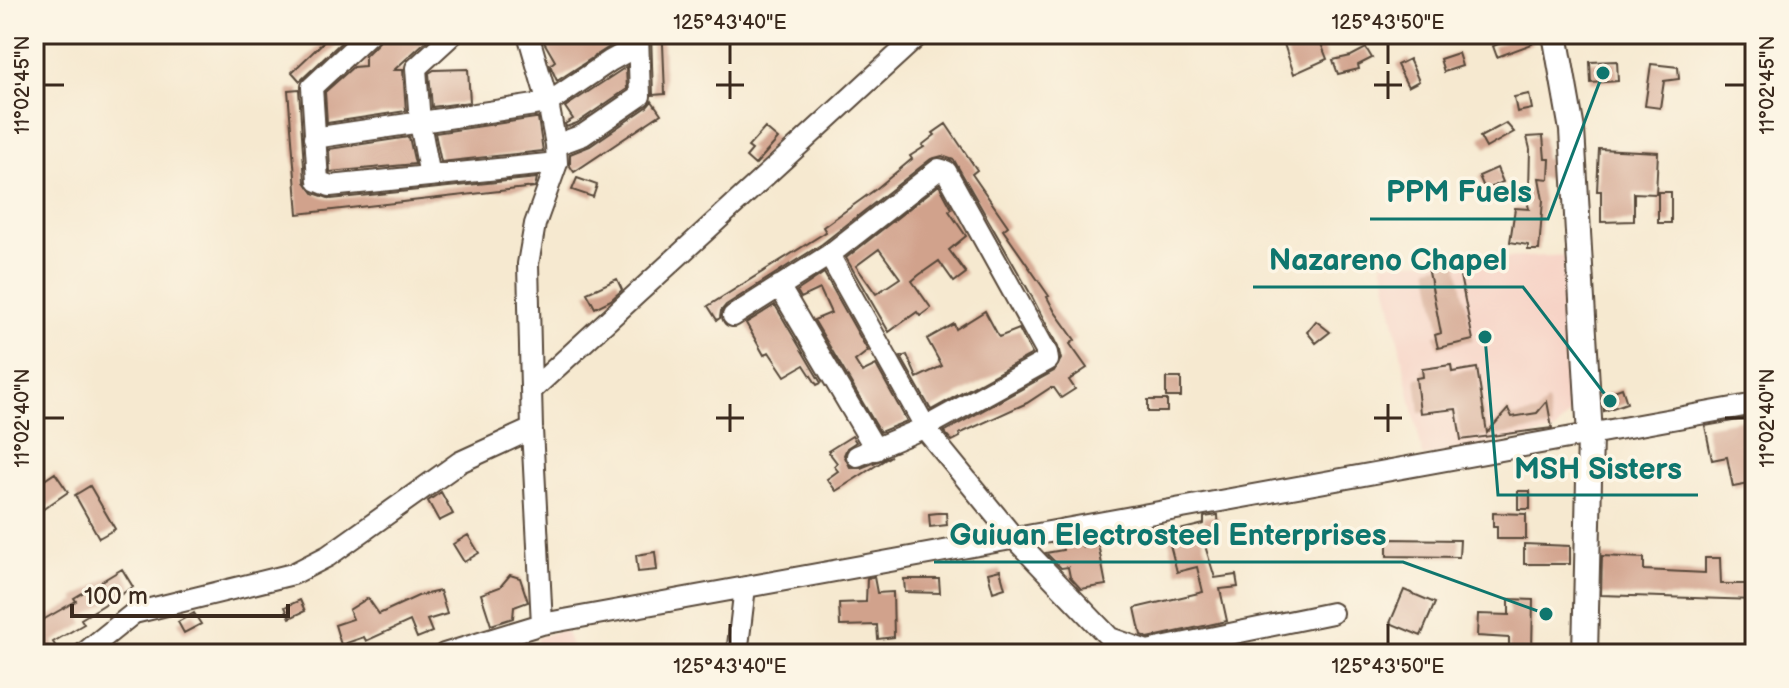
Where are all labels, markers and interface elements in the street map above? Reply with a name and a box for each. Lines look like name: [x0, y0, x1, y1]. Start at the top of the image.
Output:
text: 125°43'40"E: [673, 11, 787, 35]
text: 125°43'50"E: [1332, 11, 1444, 35]
text: 11°02'45"N: [11, 36, 35, 134]
text: 11°02'45"N: [1756, 36, 1780, 134]
callout: PPM Fuels: [1370, 165, 1548, 219]
text: PPM Fuels: [1386, 175, 1532, 211]
callout: Nazareno Chapel: [1253, 233, 1523, 287]
text: Nazareno Chapel: [1269, 243, 1507, 279]
text: 11°02'40"N: [11, 368, 35, 468]
text: 11°02'40"N: [1756, 368, 1780, 468]
callout: MSH Sisters: [1498, 441, 1698, 495]
text: MSH Sisters: [1514, 452, 1682, 488]
callout: Guiuan Electrosteel Enterprises: [934, 508, 1403, 562]
text: Guiuan Electrosteel Enterprises: [950, 518, 1386, 554]
scale bar: [72, 568, 288, 618]
text: 100 m: [84, 582, 148, 611]
text: 125°43'40"E: [673, 655, 787, 679]
text: 125°43'50"E: [1332, 655, 1444, 679]

